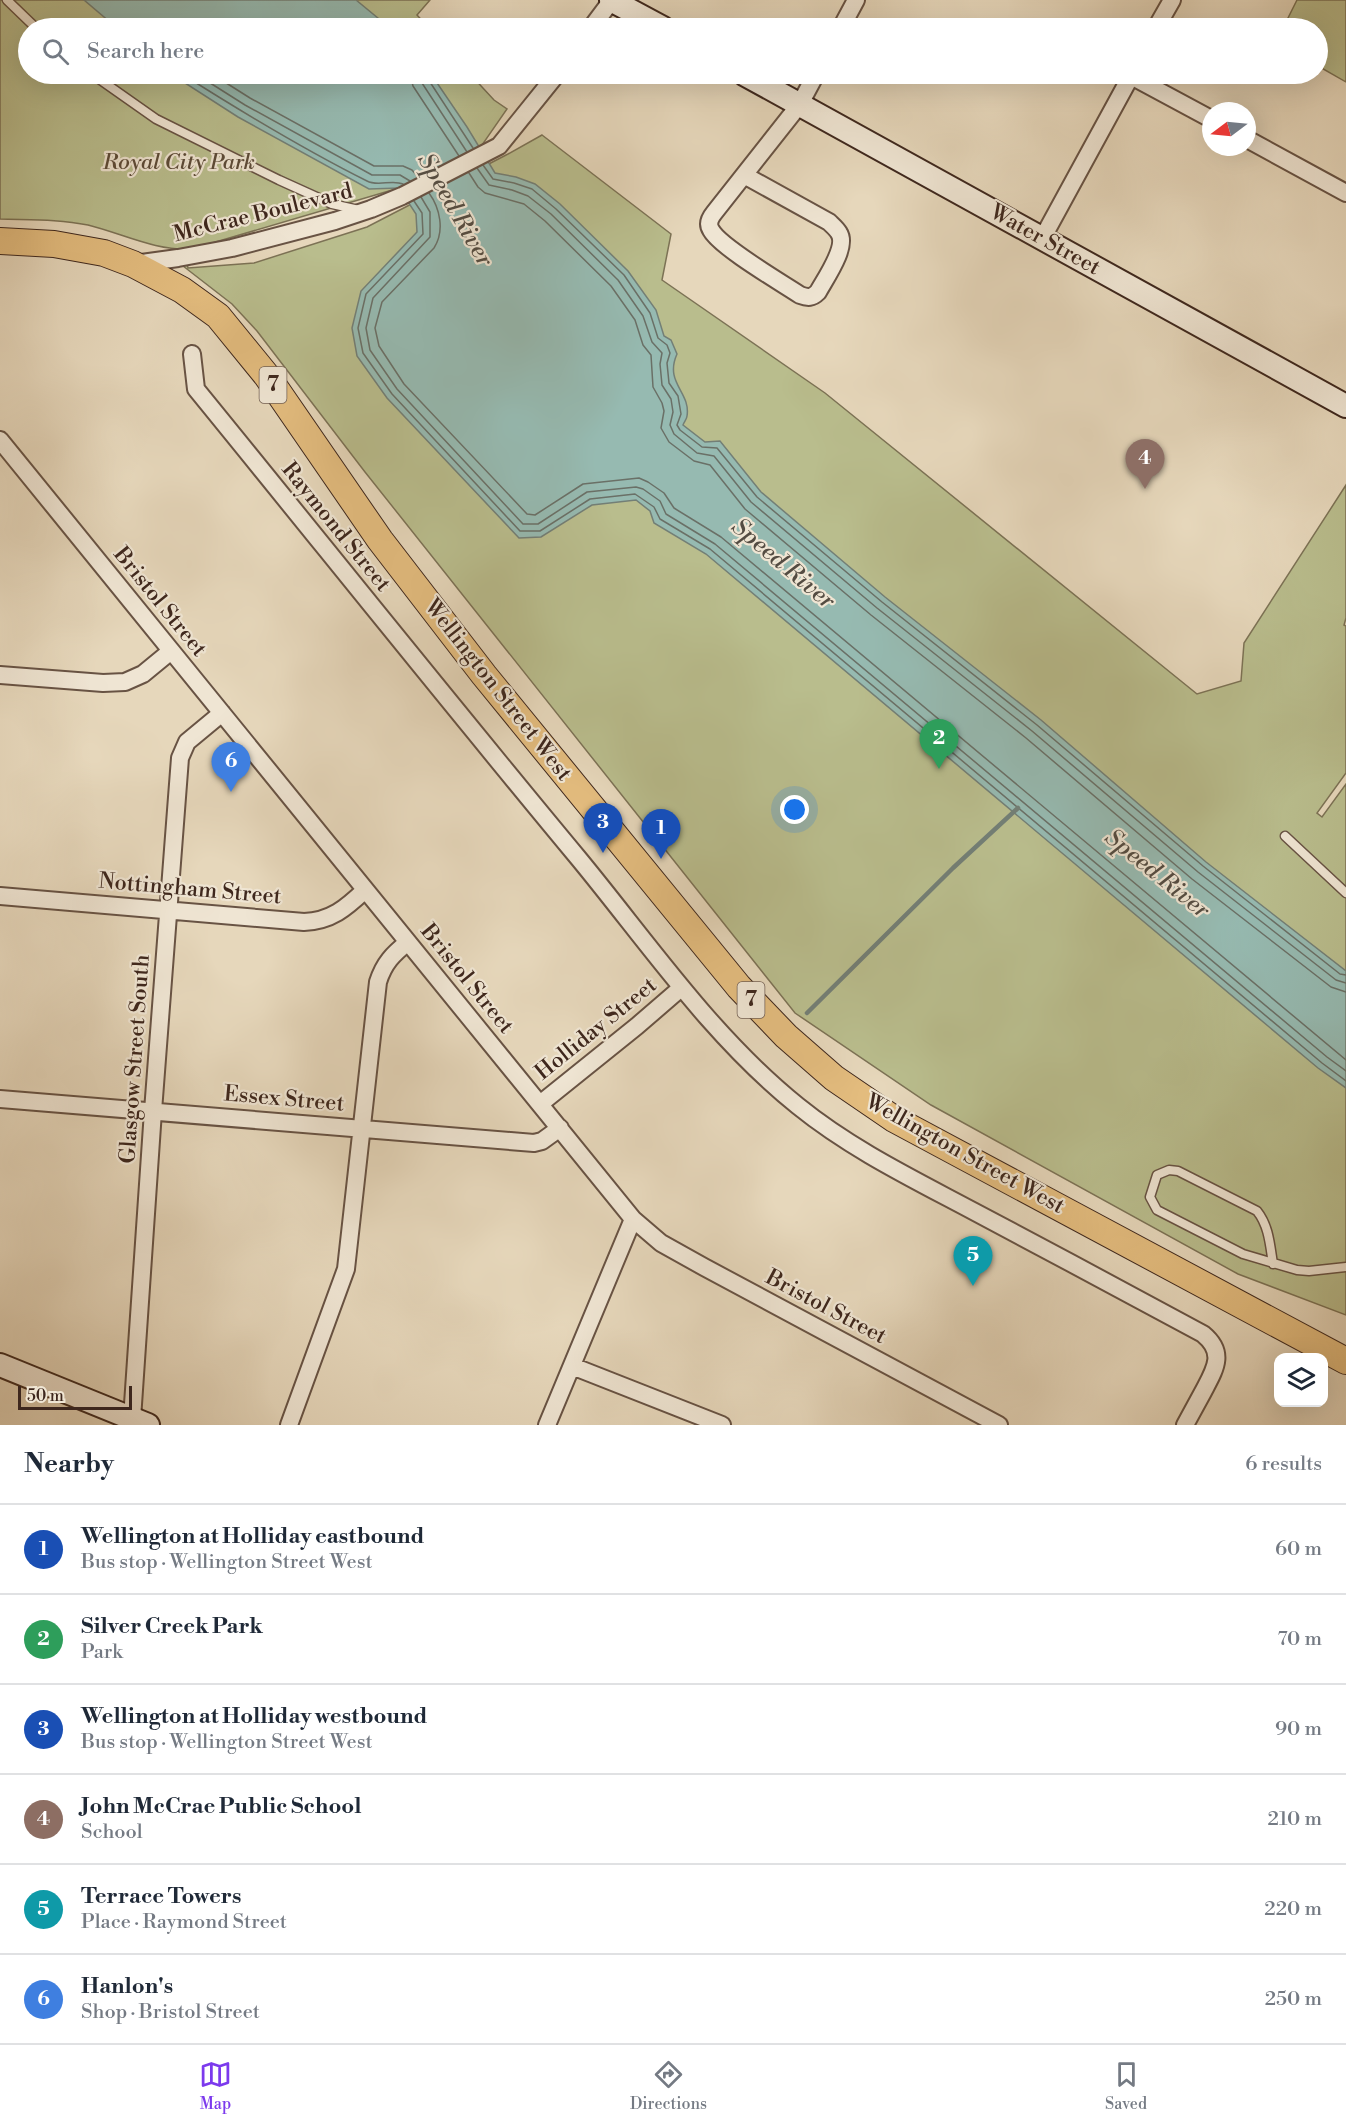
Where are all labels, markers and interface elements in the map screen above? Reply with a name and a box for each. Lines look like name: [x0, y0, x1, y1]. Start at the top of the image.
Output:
search box: [18, 18, 1328, 84]
icon: search: [39, 35, 72, 68]
text: Search here: [87, 38, 204, 65]
north arrow: [1202, 102, 1256, 156]
water label: Speed River: [410, 148, 500, 273]
park label: Royal City Park: [102, 149, 255, 176]
street label: McCrae Boulevard: [171, 178, 356, 248]
street label: Water Street: [984, 198, 1105, 282]
road number: 7: [260, 367, 286, 403]
pin: 4: [1126, 440, 1164, 489]
street label: Raymond Street: [276, 457, 397, 597]
water label: Speed River: [725, 512, 842, 617]
street label: Bristol Street: [107, 541, 213, 662]
street label: Wellington Street West: [418, 593, 578, 787]
pin: 2: [920, 720, 958, 769]
pin: 6: [212, 742, 250, 792]
your location: [780, 795, 809, 824]
pin: 3: [584, 804, 622, 853]
pin: 1: [642, 810, 680, 859]
water label: Speed River: [1099, 823, 1216, 926]
street label: Nottingham Street: [97, 868, 283, 910]
street label: Bristol Street: [414, 918, 520, 1039]
street label: Glasgow Street South: [114, 954, 156, 1164]
street label: Holliday Street: [530, 972, 662, 1086]
road number: 7: [738, 982, 764, 1018]
street label: Essex Street: [223, 1080, 346, 1118]
street label: Wellington Street West: [860, 1088, 1069, 1220]
pin: 5: [954, 1236, 992, 1286]
street label: Bristol Street: [760, 1263, 891, 1350]
map controls: [1274, 1353, 1328, 1407]
button: layers: [1274, 1353, 1328, 1407]
scale bar: [18, 1383, 132, 1410]
text: 50 m: [27, 1386, 64, 1406]
text: Nearby: [24, 1448, 114, 1480]
text: 6 results: [1245, 1452, 1322, 1477]
text: Wellington at Holliday eastbound: [81, 1523, 424, 1550]
text: 1: [39, 1537, 48, 1562]
text: 60 m: [1275, 1537, 1322, 1562]
text: Bus stop · Wellington Street West: [81, 1550, 373, 1575]
text: Silver Creek Park: [81, 1613, 263, 1640]
text: 2: [37, 1627, 50, 1652]
text: 70 m: [1278, 1627, 1322, 1652]
text: Park: [81, 1640, 123, 1665]
text: Wellington at Holliday westbound: [81, 1703, 427, 1730]
text: 3: [37, 1717, 50, 1742]
text: 90 m: [1275, 1717, 1322, 1742]
text: Bus stop · Wellington Street West: [81, 1730, 373, 1755]
text: John McCrae Public School: [81, 1793, 362, 1820]
text: 4: [37, 1807, 50, 1832]
text: 210 m: [1267, 1807, 1322, 1832]
text: School: [81, 1820, 143, 1845]
text: Terrace Towers: [81, 1883, 241, 1910]
text: 5: [37, 1897, 50, 1922]
text: 220 m: [1264, 1897, 1322, 1922]
text: Place · Raymond Street: [81, 1910, 287, 1935]
text: Hanlon's: [81, 1973, 173, 2000]
text: 6: [37, 1987, 50, 2012]
text: 250 m: [1265, 1987, 1322, 2012]
text: Shop · Bristol Street: [81, 2000, 260, 2025]
tab: Map: [199, 2058, 232, 2114]
tab: Directions: [630, 2058, 707, 2114]
tab: Saved: [1105, 2058, 1147, 2114]

